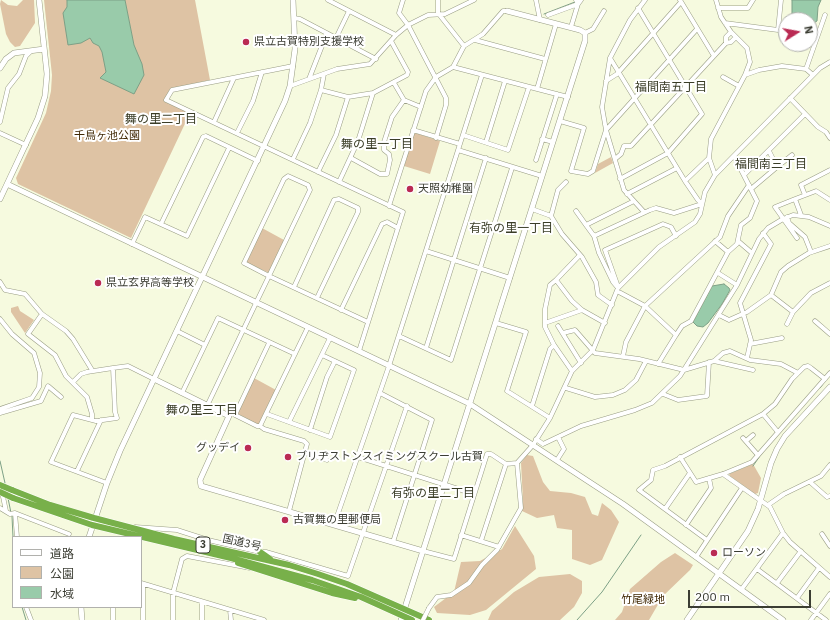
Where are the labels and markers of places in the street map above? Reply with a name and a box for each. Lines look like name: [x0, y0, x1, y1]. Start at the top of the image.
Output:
place label: 県立古賀特別支援学校: [254, 35, 364, 49]
marker: 県立古賀特別支援学校: [241, 37, 251, 47]
place label: 天照幼稚園: [418, 182, 473, 196]
marker: 天照幼稚園: [405, 184, 415, 194]
place label: 県立玄界高等学校: [106, 276, 194, 290]
marker: 県立玄界高等学校: [93, 278, 103, 288]
place label: グッデイ: [196, 441, 240, 455]
marker: グッデイ: [243, 443, 253, 453]
place label: ブリヂストンスイミングスクール古賀: [296, 450, 483, 464]
marker: ブリヂストンスイミングスクール古賀: [283, 452, 293, 462]
place label: 古賀舞の里郵便局: [293, 513, 381, 527]
marker: 古賀舞の里郵便局: [280, 515, 290, 525]
place label: ローソン: [722, 546, 766, 560]
marker: ローソン: [709, 548, 719, 558]

